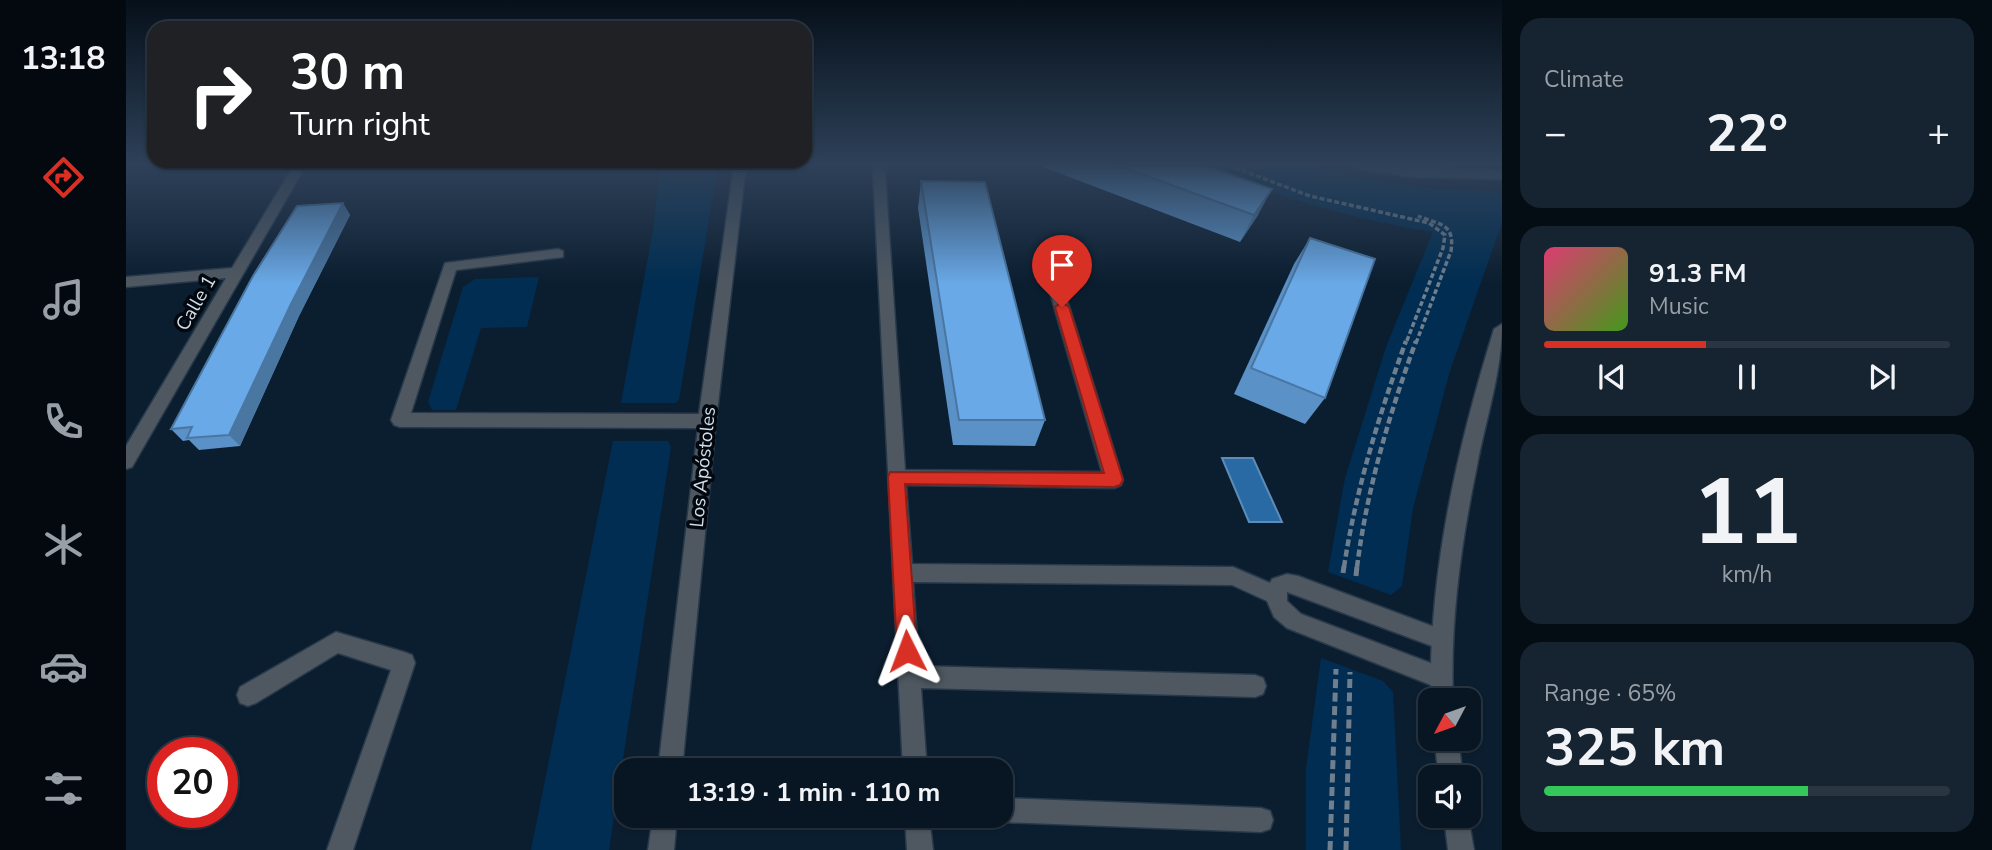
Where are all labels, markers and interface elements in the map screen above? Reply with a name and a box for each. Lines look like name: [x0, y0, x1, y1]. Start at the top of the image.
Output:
text: 13:18: [21, 37, 105, 80]
text: 30 m: [290, 39, 405, 106]
icon: right: [175, 49, 266, 140]
text: Climate: [1544, 64, 1624, 95]
text: 22°: [1706, 98, 1788, 169]
text: Turn right: [290, 103, 430, 146]
text: −: [1544, 108, 1567, 159]
text: +: [1927, 108, 1950, 159]
icon: directions: [39, 153, 88, 202]
pin: [1032, 235, 1092, 307]
icon: arrive: [1043, 246, 1081, 284]
text: 91.3 FM: [1649, 256, 1746, 291]
street label: Calle 1: [170, 270, 222, 336]
icon: music: [39, 275, 88, 324]
text: Music: [1649, 291, 1709, 322]
icon: previous: [1593, 358, 1631, 396]
icon: pause: [1728, 358, 1766, 396]
icon: next: [1863, 358, 1901, 396]
icon: phone: [39, 397, 88, 446]
street label: Los Apóstoles: [684, 405, 722, 529]
text: 11: [1692, 451, 1802, 575]
icon: climate: [39, 520, 88, 569]
text: km/h: [1722, 559, 1772, 590]
position arrow: [870, 614, 944, 688]
icon: car: [39, 642, 88, 691]
text: Range · 65%: [1544, 678, 1676, 709]
north arrow: [1418, 688, 1480, 751]
map controls: [1418, 688, 1481, 828]
text: 325 km: [1544, 712, 1725, 783]
speed limit sign: 20: [147, 737, 238, 828]
icon: filters: [39, 764, 88, 813]
button: sound: [1418, 765, 1481, 828]
text: 13:19 · 1 min · 110 m: [687, 775, 940, 810]

